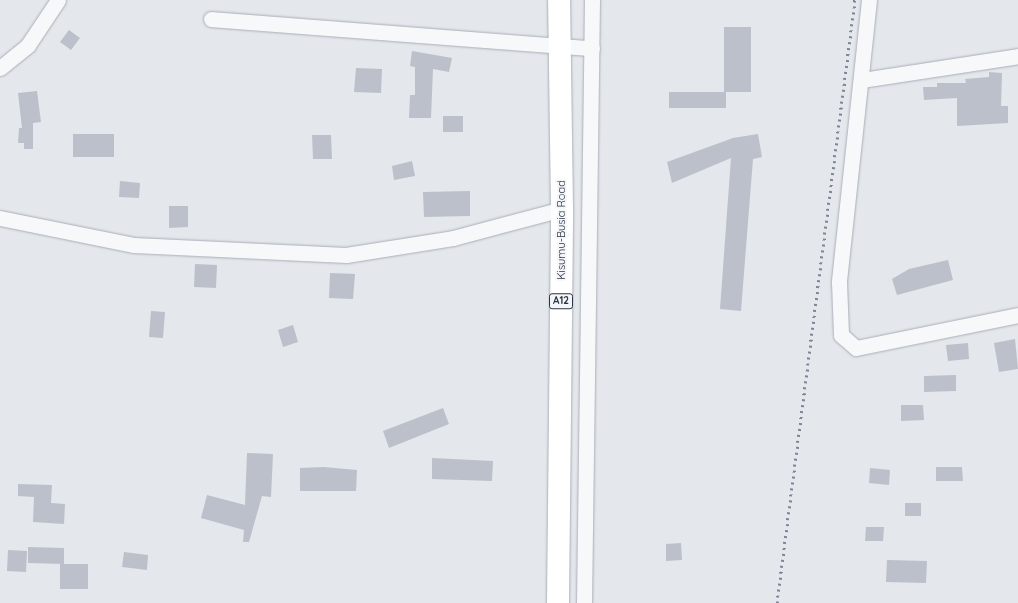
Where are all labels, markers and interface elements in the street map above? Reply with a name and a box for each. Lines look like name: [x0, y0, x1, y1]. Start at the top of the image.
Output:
street label: Kisumu-Busia Road: [554, 180, 568, 280]
road number: A12: [549, 293, 573, 309]

